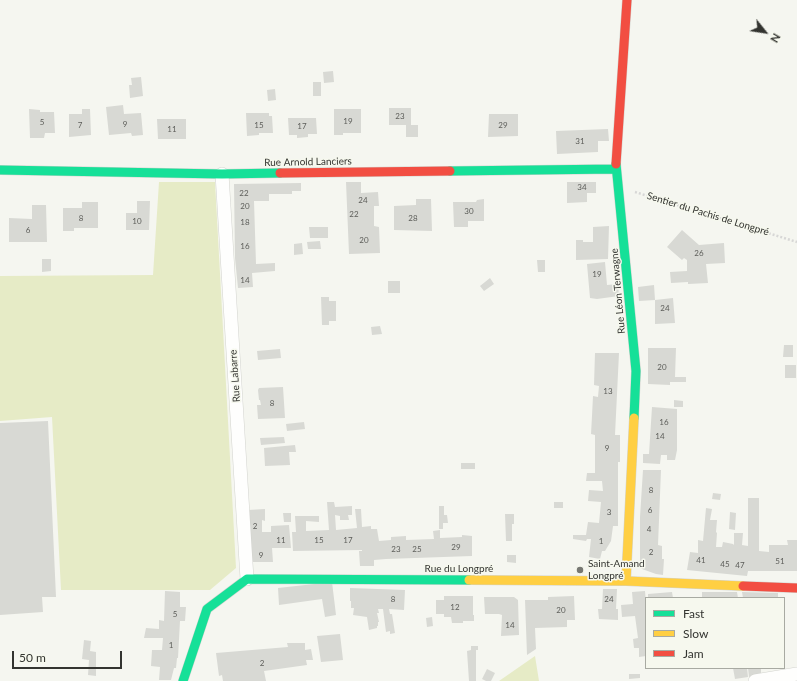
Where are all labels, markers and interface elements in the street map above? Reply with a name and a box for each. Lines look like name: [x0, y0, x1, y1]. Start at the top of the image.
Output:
north arrow: [745, 12, 785, 52]
text: N: [768, 31, 784, 45]
house number: 23: [395, 111, 405, 121]
house number: 19: [343, 116, 353, 126]
house number: 5: [40, 117, 44, 127]
house number: 9: [123, 119, 127, 129]
house number: 7: [78, 120, 82, 130]
house number: 15: [254, 120, 264, 130]
house number: 29: [498, 120, 508, 130]
house number: 17: [297, 121, 307, 131]
house number: 11: [167, 124, 177, 134]
house number: 31: [575, 136, 585, 146]
street label: Rue Arnold Lanciers: [264, 155, 352, 169]
house number: 34: [577, 182, 587, 192]
house number: 22: [239, 188, 249, 198]
street label: Sentier du Pachis de Longpré: [646, 190, 770, 238]
house number: 24: [358, 195, 368, 205]
house number: 20: [240, 201, 250, 211]
house number: 30: [464, 206, 474, 216]
house number: 22: [349, 209, 359, 219]
house number: 8: [79, 213, 83, 223]
house number: 28: [408, 213, 418, 223]
house number: 10: [132, 216, 142, 226]
house number: 18: [240, 217, 250, 227]
house number: 6: [26, 225, 30, 235]
house number: 20: [359, 235, 369, 245]
house number: 16: [240, 241, 250, 251]
street label: Rue Léon Terwagne: [608, 248, 628, 334]
house number: 26: [694, 248, 704, 258]
house number: 19: [592, 269, 602, 279]
house number: 14: [240, 275, 250, 285]
house number: 24: [660, 303, 670, 313]
street label: Rue Labarre: [227, 349, 243, 403]
house number: 20: [657, 362, 667, 372]
house number: 13: [603, 386, 613, 396]
house number: 8: [270, 398, 274, 408]
house number: 16: [659, 417, 669, 427]
house number: 14: [655, 431, 665, 441]
house number: 9: [605, 443, 609, 453]
house number: 8: [649, 485, 653, 495]
house number: 6: [648, 505, 652, 515]
house number: 3: [607, 507, 611, 517]
house number: 2: [253, 521, 257, 531]
house number: 4: [647, 524, 651, 534]
house number: 11: [276, 535, 286, 545]
house number: 15: [314, 535, 324, 545]
house number: 17: [343, 535, 353, 545]
house number: 1: [599, 536, 603, 546]
house number: 29: [451, 542, 461, 552]
house number: 23: [391, 544, 401, 554]
house number: 25: [412, 544, 422, 554]
house number: 2: [649, 547, 653, 557]
house number: 9: [259, 550, 263, 560]
house number: 41: [696, 555, 706, 565]
house number: 51: [775, 556, 785, 566]
place label: Saint-Amand Longpré: [588, 558, 645, 582]
house number: 45: [720, 559, 730, 569]
house number: 47: [735, 560, 745, 570]
street label: Rue du Longpré: [425, 563, 493, 575]
marker: Saint-Amand Longpré: [575, 565, 585, 575]
house number: 8: [391, 594, 395, 604]
house number: 24: [604, 594, 614, 604]
legend: [645, 597, 785, 669]
house number: 12: [450, 602, 460, 612]
house number: 20: [556, 605, 566, 615]
text: Fast: [683, 606, 704, 621]
house number: 5: [173, 609, 177, 619]
house number: 14: [505, 620, 515, 630]
text: Slow: [683, 626, 708, 641]
house number: 1: [169, 640, 173, 650]
scale bar: [14, 643, 124, 669]
text: Jam: [683, 646, 704, 661]
text: 50 m: [19, 650, 46, 665]
house number: 2: [260, 658, 264, 668]

